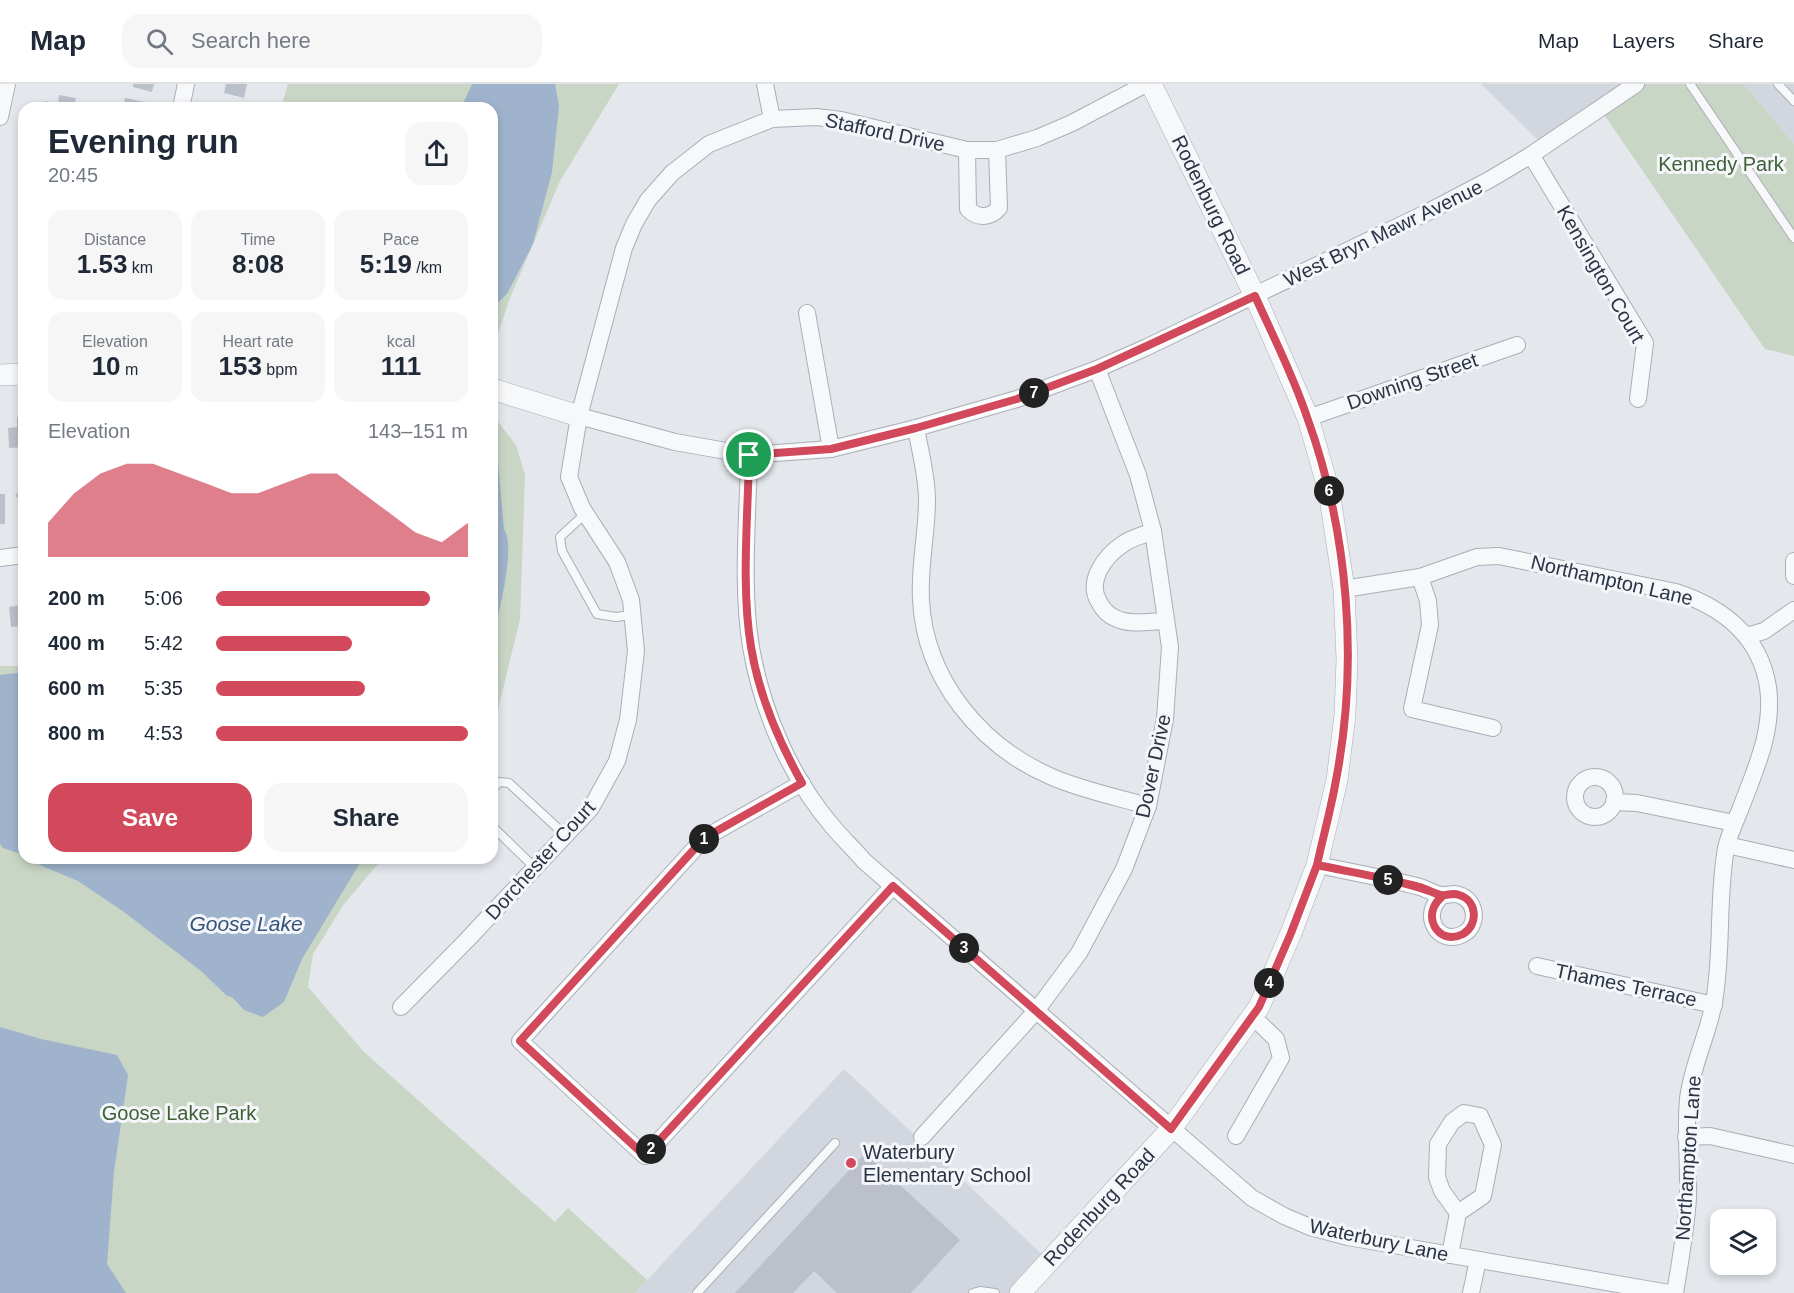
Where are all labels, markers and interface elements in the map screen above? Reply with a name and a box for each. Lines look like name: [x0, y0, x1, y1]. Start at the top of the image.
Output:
search box: [122, 14, 542, 68]
text: Map: [30, 25, 86, 56]
icon: search: [143, 25, 176, 58]
text: Search here: [191, 28, 311, 53]
text: Map: [1538, 29, 1579, 52]
text: Layers: [1612, 29, 1675, 52]
text: Share: [1708, 29, 1764, 52]
street label: Stafford Drive: [823, 109, 947, 155]
button: share: [405, 122, 468, 185]
text: Evening run: [48, 123, 239, 160]
street label: Rodenburg Road: [1168, 132, 1254, 278]
park label: Kennedy Park: [1658, 153, 1785, 175]
text: 20:45: [48, 164, 98, 186]
street label: West Bryn Mawr Avenue: [1280, 175, 1486, 291]
street label: Kensington Court: [1553, 202, 1649, 347]
text: Distance: [84, 231, 146, 248]
text: Time: [241, 231, 275, 248]
text: Pace: [383, 231, 419, 248]
text: 1.53: [77, 249, 127, 279]
text: 8:08: [232, 249, 284, 279]
text: 5:19: [360, 249, 412, 279]
text: km: [127, 259, 153, 276]
text: /km: [412, 259, 442, 276]
text: Elevation: [82, 333, 148, 350]
text: Heart rate: [222, 333, 294, 350]
text: kcal: [387, 333, 415, 350]
street label: Downing Street: [1344, 348, 1481, 414]
text: 10: [92, 351, 121, 381]
text: 153: [219, 351, 262, 381]
text: 111: [381, 351, 421, 381]
text: m: [121, 361, 138, 378]
text: bpm: [262, 361, 297, 378]
pin: 7: [1019, 378, 1049, 408]
text: 7: [1030, 384, 1038, 401]
text: Elevation: [48, 420, 130, 442]
text: 143–151 m: [368, 420, 468, 442]
pin: [723, 429, 774, 480]
icon: arrive: [732, 438, 765, 471]
pin: 6: [1314, 476, 1344, 506]
text: 6: [1325, 482, 1333, 499]
street label: Northampton Lane: [1529, 551, 1695, 609]
text: 200 m: [48, 587, 105, 609]
text: 5:06: [144, 587, 183, 609]
text: 400 m: [48, 632, 105, 654]
text: 5:42: [144, 632, 183, 654]
text: 600 m: [48, 677, 105, 699]
text: 5:35: [144, 677, 183, 699]
street label: Dover Drive: [1131, 712, 1175, 820]
text: 800 m: [48, 722, 105, 744]
text: 4:53: [144, 722, 183, 744]
button: Save: [48, 783, 252, 852]
button: Share: [264, 783, 468, 852]
street label: Dorchester Court: [481, 796, 599, 924]
pin: 1: [689, 824, 719, 854]
text: 1: [700, 830, 708, 847]
pin: 5: [1373, 865, 1403, 895]
text: 5: [1384, 871, 1392, 888]
water label: Goose Lake: [189, 912, 303, 935]
pin: 3: [949, 933, 979, 963]
text: 3: [960, 939, 968, 956]
street label: Thames Terrace: [1553, 959, 1699, 1011]
pin: 4: [1254, 968, 1284, 998]
text: 4: [1265, 974, 1273, 991]
street label: Northampton Lane: [1671, 1075, 1705, 1241]
park label: Goose Lake Park: [102, 1102, 257, 1124]
pin: 2: [636, 1134, 666, 1164]
text: 2: [647, 1140, 655, 1157]
place label: Waterbury Elementary School: [863, 1141, 1031, 1186]
street label: Rodenburg Road: [1039, 1144, 1159, 1270]
marker: Waterbury Elementary School: [844, 1156, 858, 1170]
map controls: [1710, 1209, 1776, 1275]
button: layers: [1710, 1209, 1776, 1275]
street label: Waterbury Lane: [1307, 1215, 1451, 1265]

